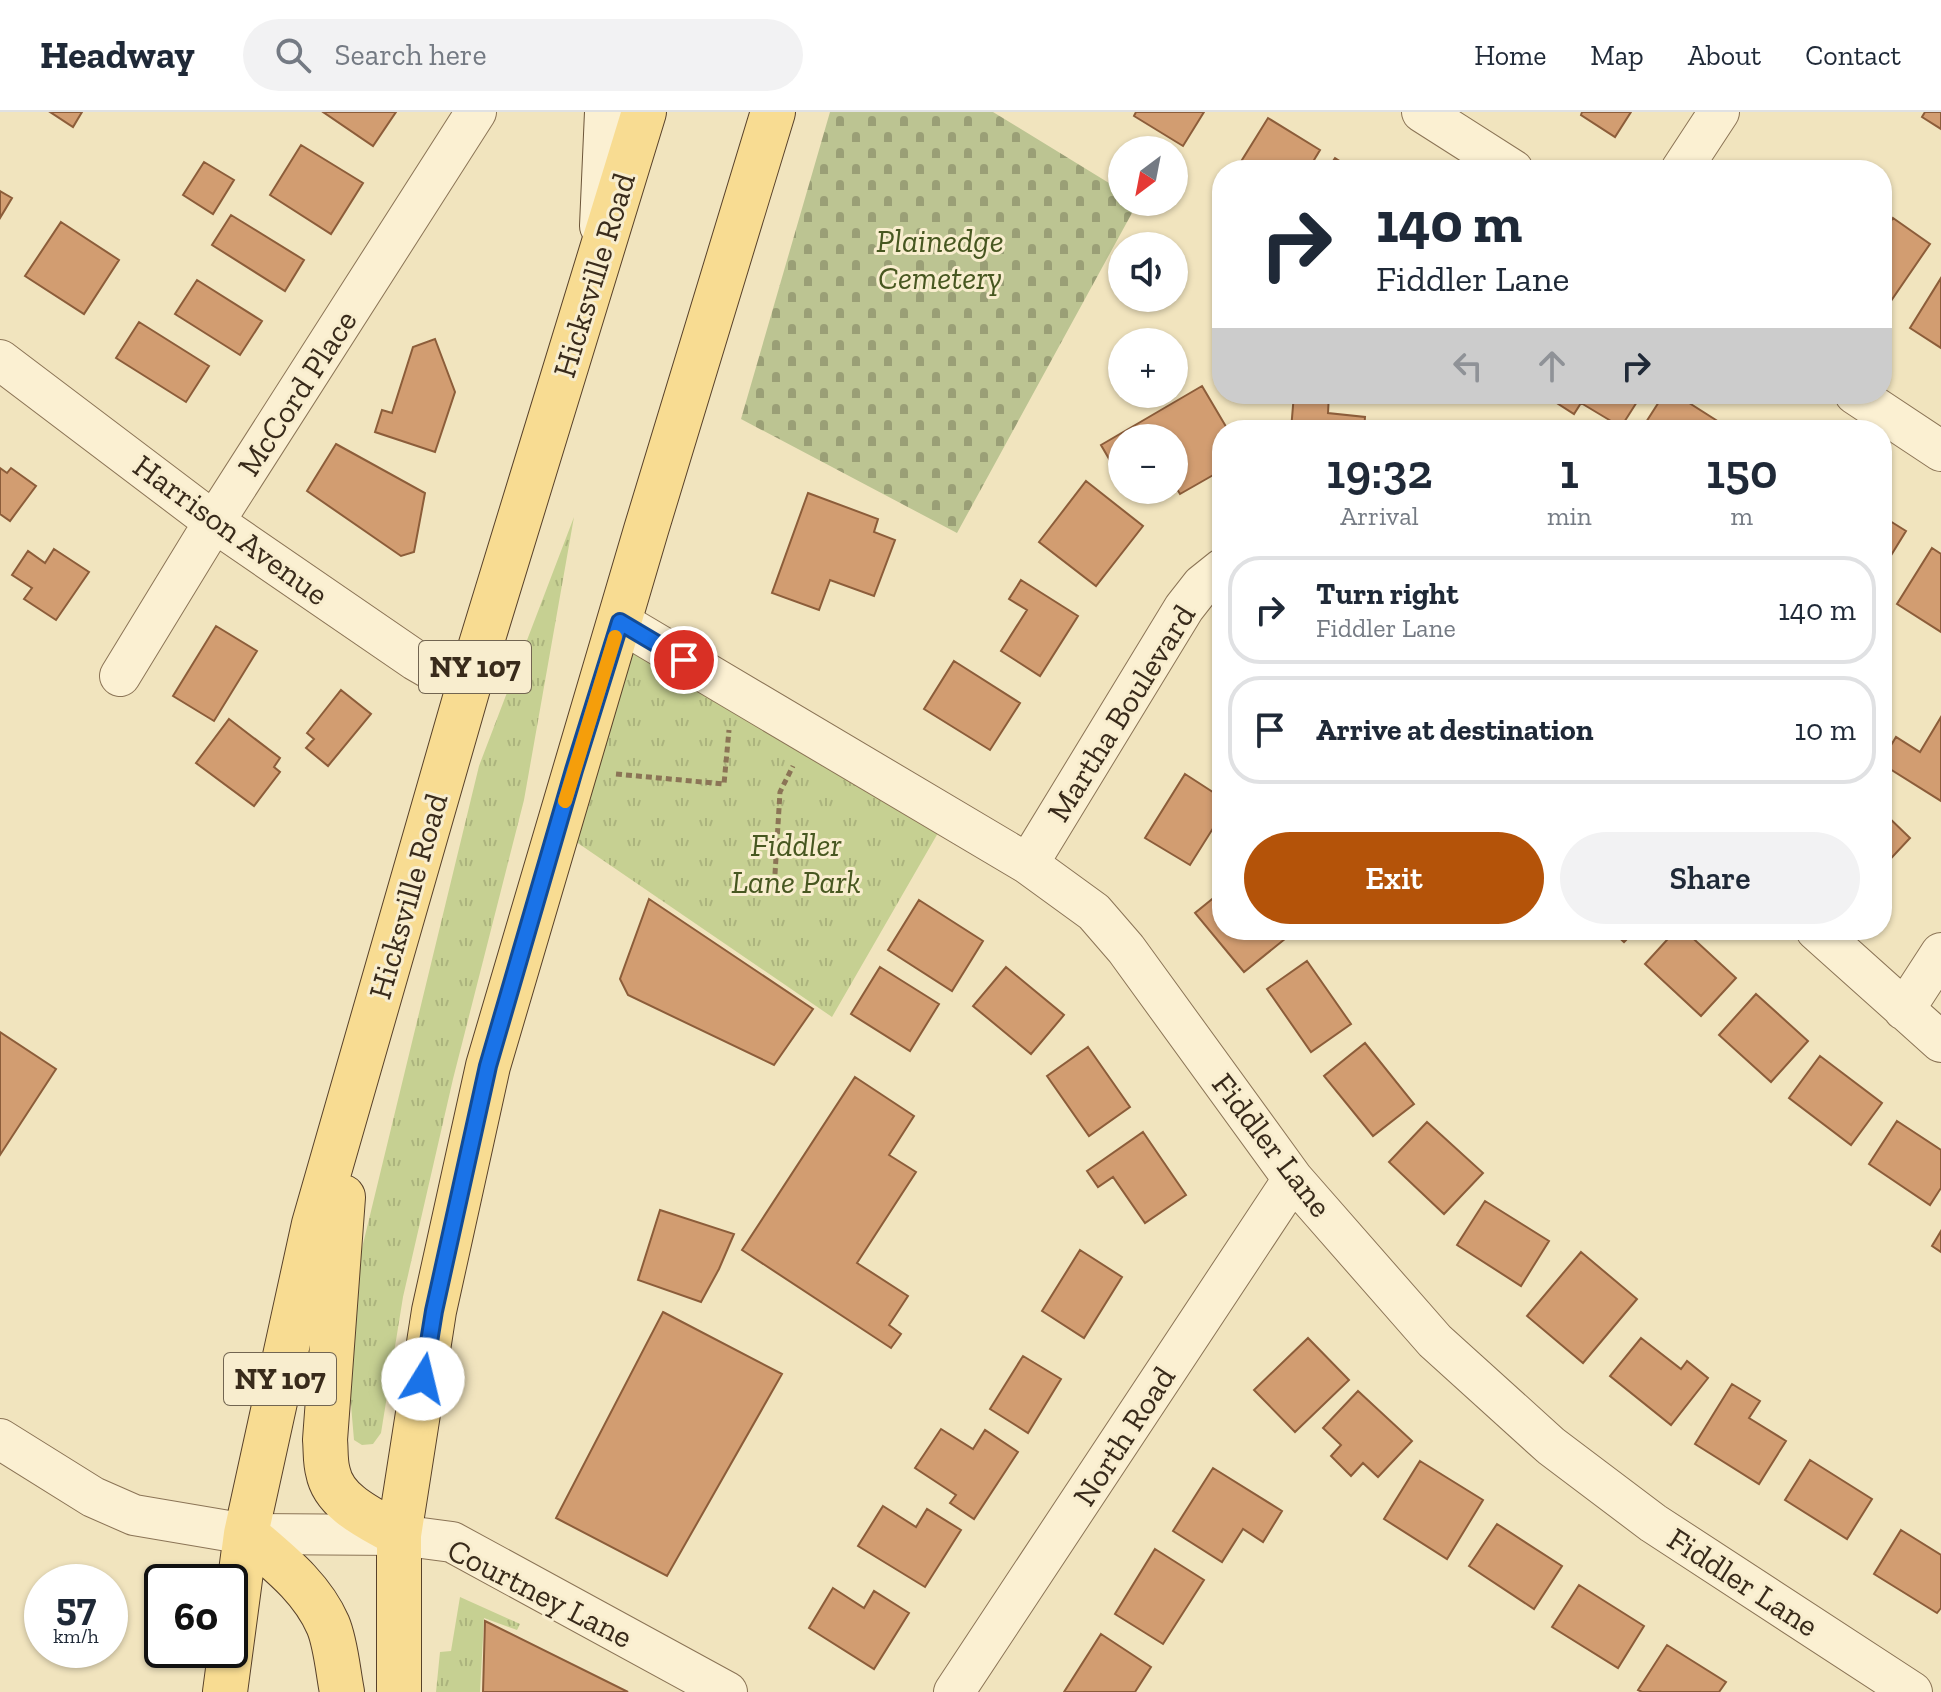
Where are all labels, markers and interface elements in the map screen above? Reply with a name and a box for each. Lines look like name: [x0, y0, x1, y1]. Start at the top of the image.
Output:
search box: [243, 19, 803, 91]
text: Headway: [40, 32, 195, 78]
icon: search: [271, 33, 315, 77]
text: Search here: [335, 37, 487, 73]
text: Home: [1474, 39, 1546, 72]
text: Map: [1590, 39, 1644, 72]
text: About: [1688, 39, 1761, 72]
text: Contact: [1805, 39, 1901, 72]
north arrow: [1108, 136, 1188, 216]
map controls: [1108, 136, 1188, 504]
street label: Hicksville Road: [545, 168, 643, 382]
text: 140 m: [1376, 189, 1522, 256]
icon: right: [1244, 192, 1348, 296]
park label: Plainedge Cemetery: [876, 222, 1004, 297]
button: sound: [1108, 232, 1188, 312]
text: Fiddler Lane: [1376, 257, 1569, 300]
street label: McCord Place: [229, 303, 365, 483]
button: +: [1108, 328, 1188, 408]
icon: left: [1446, 344, 1490, 388]
icon: ahead: [1530, 344, 1574, 388]
icon: right: [1614, 344, 1658, 388]
button: −: [1108, 424, 1188, 504]
text: 19:32: [1326, 443, 1433, 500]
text: 1: [1560, 443, 1579, 500]
text: 150: [1706, 443, 1778, 500]
street label: Harrison Avenue: [126, 447, 336, 613]
text: Arrival: [1340, 500, 1419, 532]
text: min: [1547, 500, 1592, 532]
text: m: [1731, 500, 1753, 532]
text: Turn right: [1316, 576, 1458, 612]
icon: right: [1248, 588, 1292, 632]
text: 140 m: [1778, 592, 1856, 628]
street label: Martha Boulevard: [1039, 597, 1203, 829]
text: Fiddler Lane: [1316, 612, 1456, 644]
pin: [650, 626, 718, 694]
icon: arrive: [662, 638, 706, 682]
road number: NY 107: [419, 641, 531, 693]
icon: arrive: [1248, 708, 1292, 752]
text: Arrive at destination: [1316, 712, 1593, 748]
text: 10 m: [1794, 712, 1856, 748]
street label: Hicksville Road: [361, 788, 456, 1003]
park label: Fiddler Lane Park: [731, 826, 861, 901]
button: Exit: [1244, 832, 1544, 924]
button: Share: [1560, 832, 1860, 924]
street label: Fiddler Lane: [1204, 1066, 1340, 1224]
position arrow: [381, 1337, 465, 1421]
road number: NY 107: [224, 1353, 336, 1405]
street label: North Road: [1065, 1359, 1183, 1513]
street label: Fiddler Lane: [1661, 1519, 1825, 1645]
street label: Courtney Lane: [441, 1530, 639, 1656]
speed limit sign: 60: [144, 1564, 248, 1668]
text: 57: [56, 1582, 96, 1630]
text: km/h: [53, 1624, 99, 1648]

